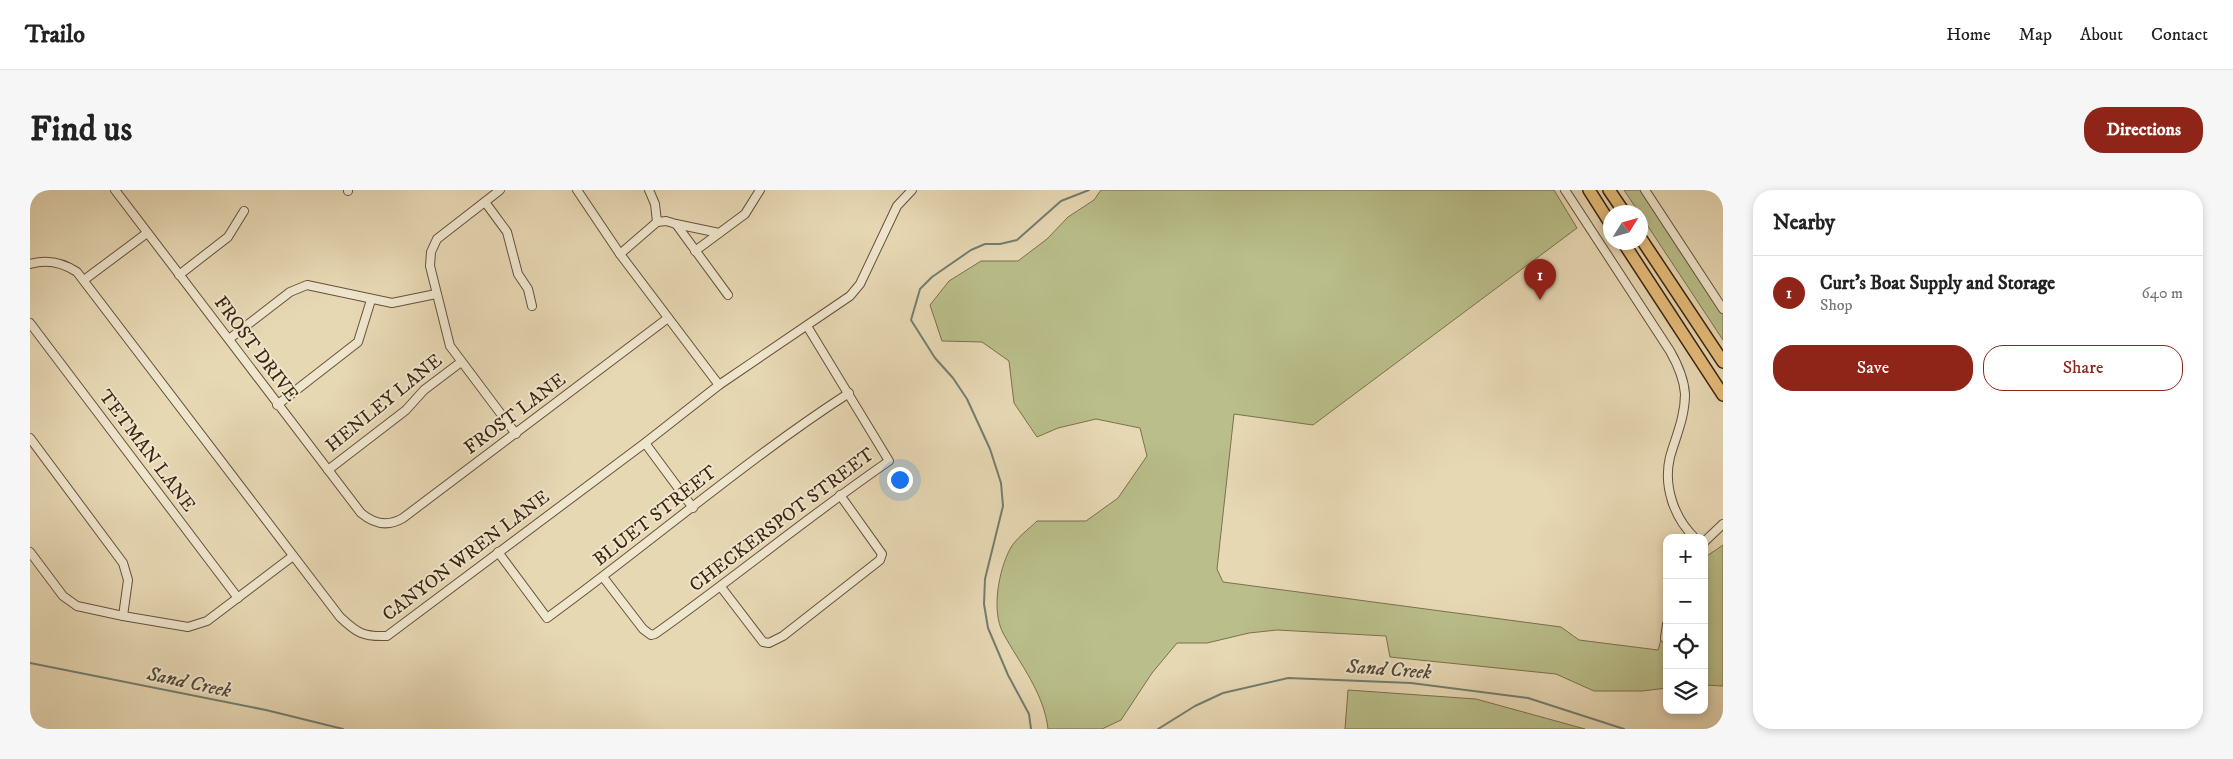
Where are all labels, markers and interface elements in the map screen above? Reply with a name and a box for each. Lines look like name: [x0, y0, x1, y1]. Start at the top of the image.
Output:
text: Trailo: [25, 20, 85, 50]
text: Home: [1946, 24, 1991, 46]
text: Map: [2019, 24, 2052, 46]
text: About: [2080, 24, 2123, 46]
text: Contact: [2151, 24, 2208, 46]
button: Directions: [2084, 107, 2203, 153]
text: Find us: [30, 108, 132, 152]
north arrow: [1603, 205, 1648, 250]
text: Nearby: [1773, 210, 1835, 236]
pin: 1: [1524, 259, 1556, 300]
text: Curt's Boat Supply and Storage: [1820, 272, 2055, 295]
text: 1: [1786, 283, 1792, 303]
text: 640 m: [2141, 283, 2183, 303]
street label: FROST DRIVE: [209, 292, 303, 406]
text: Shop: [1820, 295, 1853, 315]
button: Save: [1773, 345, 1973, 391]
button: Share: [1983, 345, 2183, 391]
street label: HENLEY LANE: [321, 349, 447, 457]
street label: FROST LANE: [460, 368, 570, 460]
street label: TETMAN LANE: [94, 386, 200, 516]
street label: CHECKERSPOT STREET: [685, 443, 879, 597]
street label: BLUET STREET: [589, 460, 722, 571]
your location: [887, 467, 913, 493]
street label: CANYON WREN LANE: [378, 486, 554, 626]
map controls: [1663, 534, 1708, 714]
button: +: [1663, 534, 1708, 579]
button: −: [1663, 579, 1708, 624]
button: locate: [1663, 624, 1708, 669]
water label: Sand Creek: [1345, 654, 1433, 685]
water label: Sand Creek: [144, 662, 234, 704]
button: layers: [1663, 669, 1708, 714]

